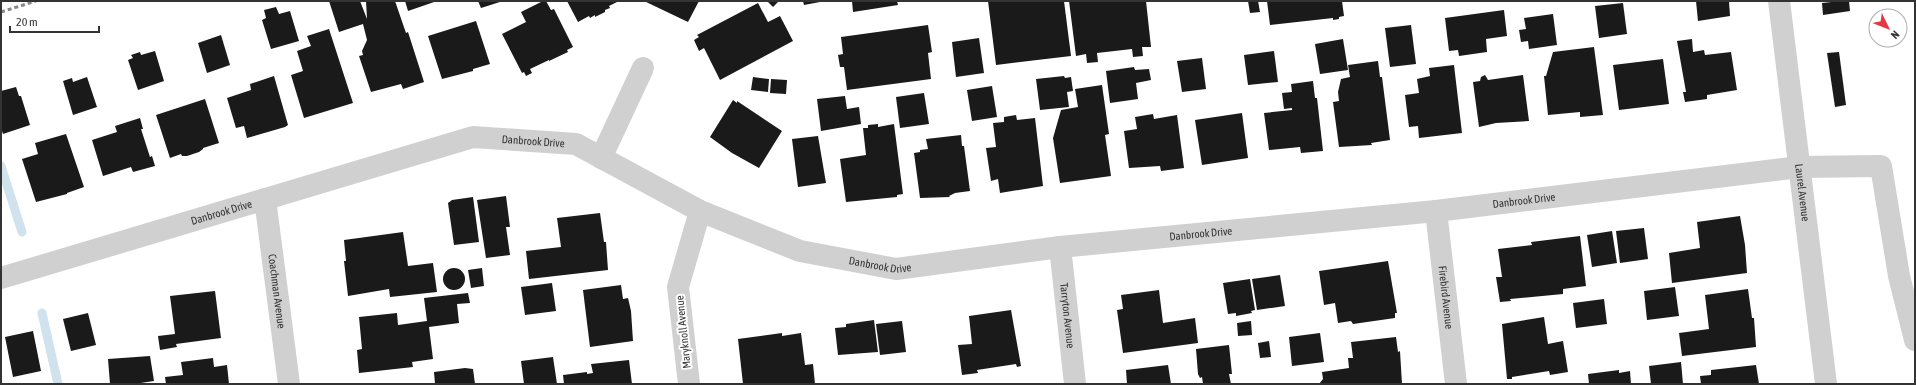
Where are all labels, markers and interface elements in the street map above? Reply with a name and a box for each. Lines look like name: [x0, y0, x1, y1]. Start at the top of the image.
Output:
scale bar: [10, 8, 99, 34]
north arrow: [1868, 8, 1908, 48]
text: 20 m: [16, 15, 38, 29]
text: N: [1889, 28, 1902, 41]
street label: Danbrook Drive: [501, 133, 565, 149]
street label: Laurel Avenue: [1793, 163, 1812, 222]
street label: Danbrook Drive: [1492, 191, 1556, 210]
street label: Danbrook Drive: [189, 197, 253, 227]
street label: Danbrook Drive: [1169, 225, 1233, 243]
street label: Coachman Avenue: [266, 253, 288, 329]
street label: Danbrook Drive: [848, 254, 912, 275]
street label: Firebird Avenue: [1436, 265, 1456, 330]
street label: Tarryton Avenue: [1058, 282, 1077, 349]
street label: Maryknoll Avenue: [673, 295, 693, 369]

